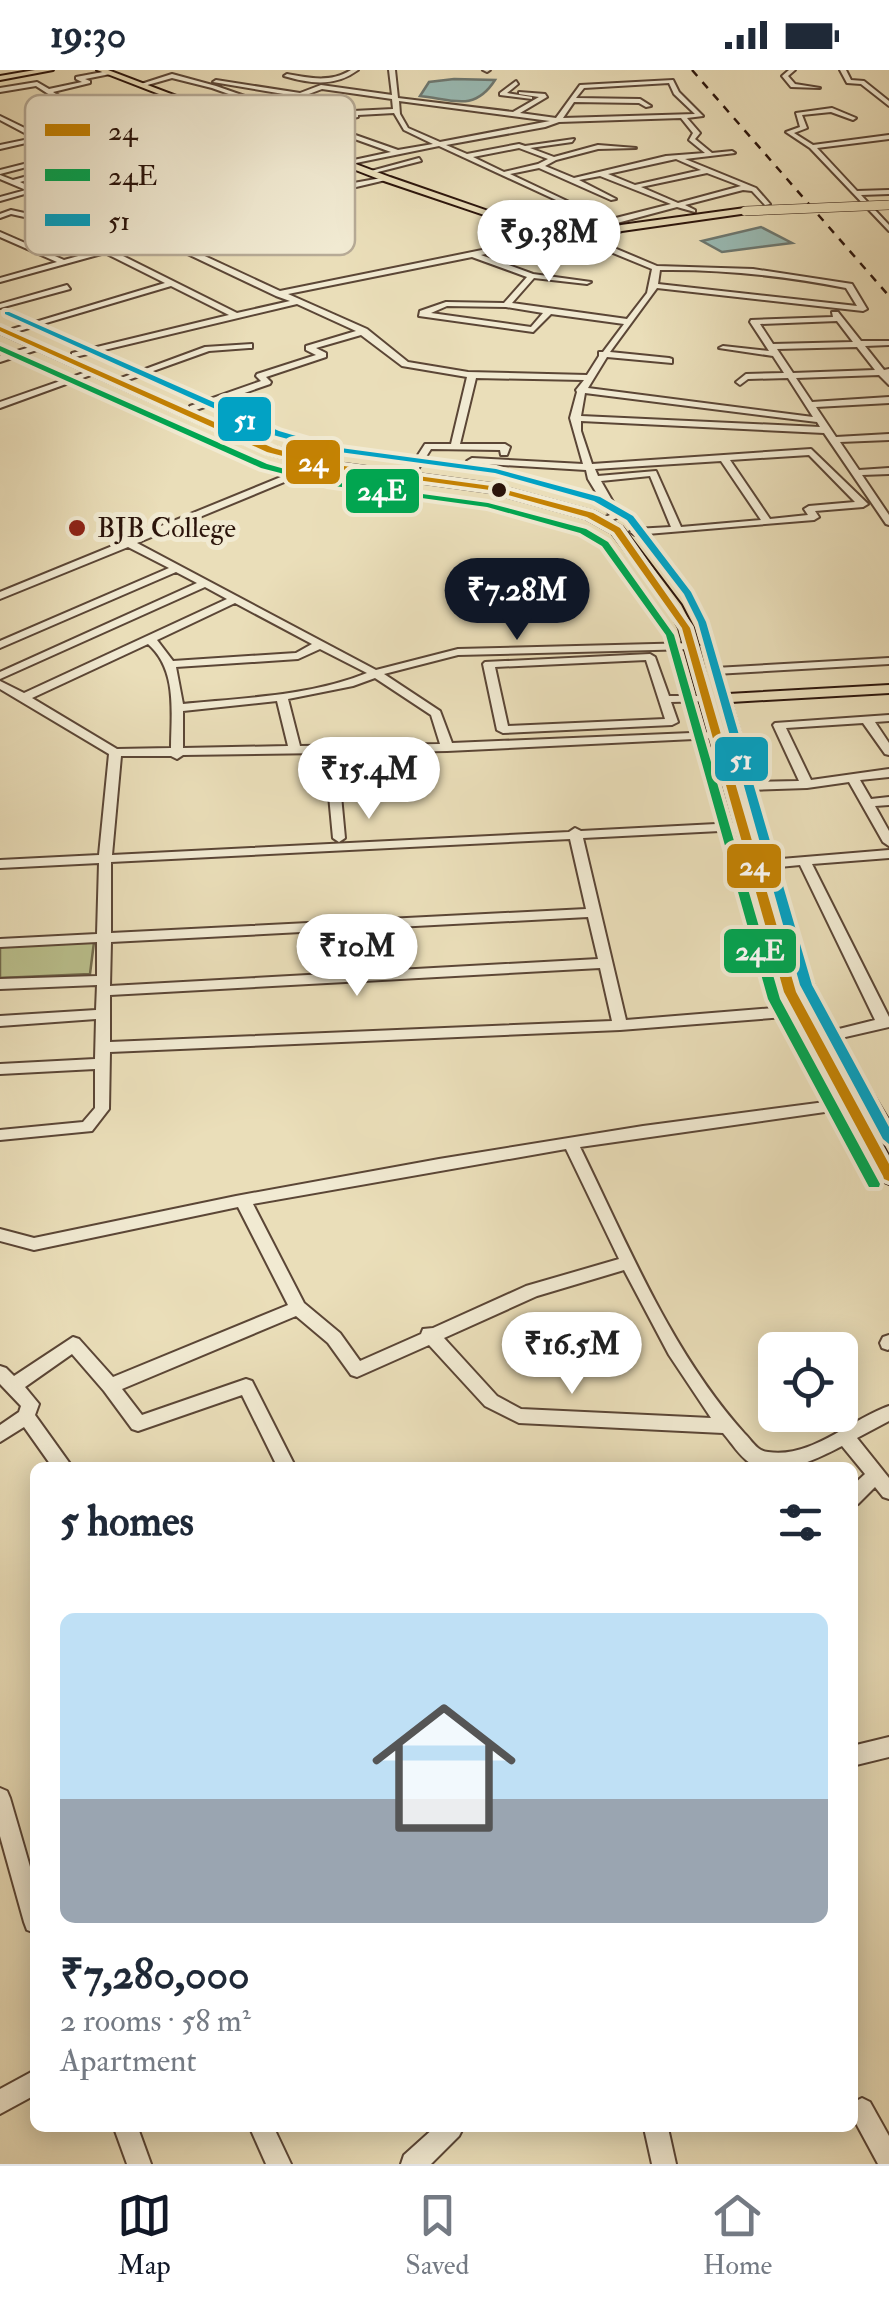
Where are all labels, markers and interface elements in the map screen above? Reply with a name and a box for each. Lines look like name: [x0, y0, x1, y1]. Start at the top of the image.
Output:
text: 19:30: [50, 11, 126, 59]
legend: [25, 95, 355, 255]
text: 24: [108, 114, 139, 149]
text: 24E: [108, 159, 157, 194]
pin: ₹9.38M: [468, 200, 630, 285]
text: 51: [108, 204, 130, 239]
text: ₹9.38M: [499, 212, 599, 252]
line badge: 51: [216, 395, 273, 443]
text: 51: [234, 403, 256, 438]
line badge: 24: [284, 438, 342, 486]
text: 24: [298, 445, 330, 480]
line badge: 24E: [344, 467, 421, 515]
text: 24E: [357, 474, 407, 509]
unlabelled marker: [489, 480, 509, 500]
place label: BJB College: [97, 511, 236, 546]
marker: BJB College: [66, 517, 88, 539]
pin: ₹7.28M: [436, 558, 598, 643]
text: ₹7.28M: [467, 570, 567, 610]
line badge: 51: [713, 735, 770, 783]
pin: ₹15.4M: [288, 737, 450, 822]
text: 51: [730, 743, 752, 778]
text: ₹15.4M: [320, 749, 418, 789]
line badge: 24: [725, 842, 783, 890]
text: 24: [739, 849, 771, 884]
pin: ₹10M: [298, 914, 416, 999]
text: ₹10M: [319, 926, 395, 966]
line badge: 24E: [722, 927, 798, 975]
text: 24E: [735, 934, 785, 969]
pin: ₹16.5M: [491, 1312, 653, 1397]
text: ₹16.5M: [524, 1324, 620, 1364]
map controls: [758, 1332, 858, 1432]
button: locate: [758, 1332, 858, 1432]
icon: filters: [773, 1495, 828, 1550]
text: 5 homes: [60, 1496, 194, 1548]
icon: home: [354, 1678, 534, 1858]
text: ₹7,280,000: [60, 1949, 250, 2001]
text: 2 rooms · 58 m²: [60, 2001, 251, 2041]
text: Apartment: [60, 2041, 197, 2081]
tab: Map: [117, 2188, 172, 2283]
tab: Saved: [405, 2188, 469, 2283]
tab: Home: [703, 2188, 772, 2283]

